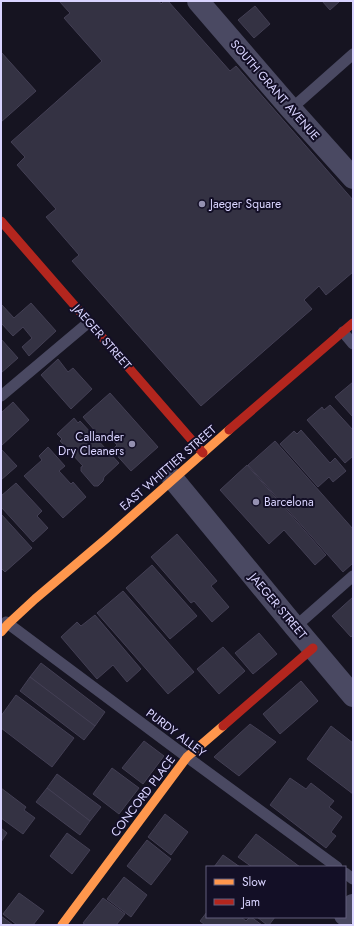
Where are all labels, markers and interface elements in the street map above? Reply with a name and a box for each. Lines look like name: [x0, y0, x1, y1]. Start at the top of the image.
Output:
street label: SOUTH GRANT AVENUE: [226, 36, 324, 144]
place label: Jaeger Square: [208, 195, 281, 213]
marker: Jaeger Square: [197, 199, 207, 209]
street label: JAEGER STREET: [67, 299, 136, 374]
street label: EAST WHITTIER STREET: [116, 421, 221, 515]
place label: Callander Dry Cleaners: [58, 428, 125, 460]
marker: Callander Dry Cleaners: [127, 439, 137, 449]
place label: Barcelona: [264, 493, 314, 511]
marker: Barcelona: [251, 497, 261, 507]
street label: JAEGER STREET: [244, 568, 311, 643]
street label: PURDY ALLEY: [142, 704, 210, 762]
street label: CONCORD PLACE: [106, 751, 180, 841]
legend: [206, 866, 346, 918]
text: Slow: [242, 873, 267, 891]
text: Jam: [240, 893, 260, 911]

